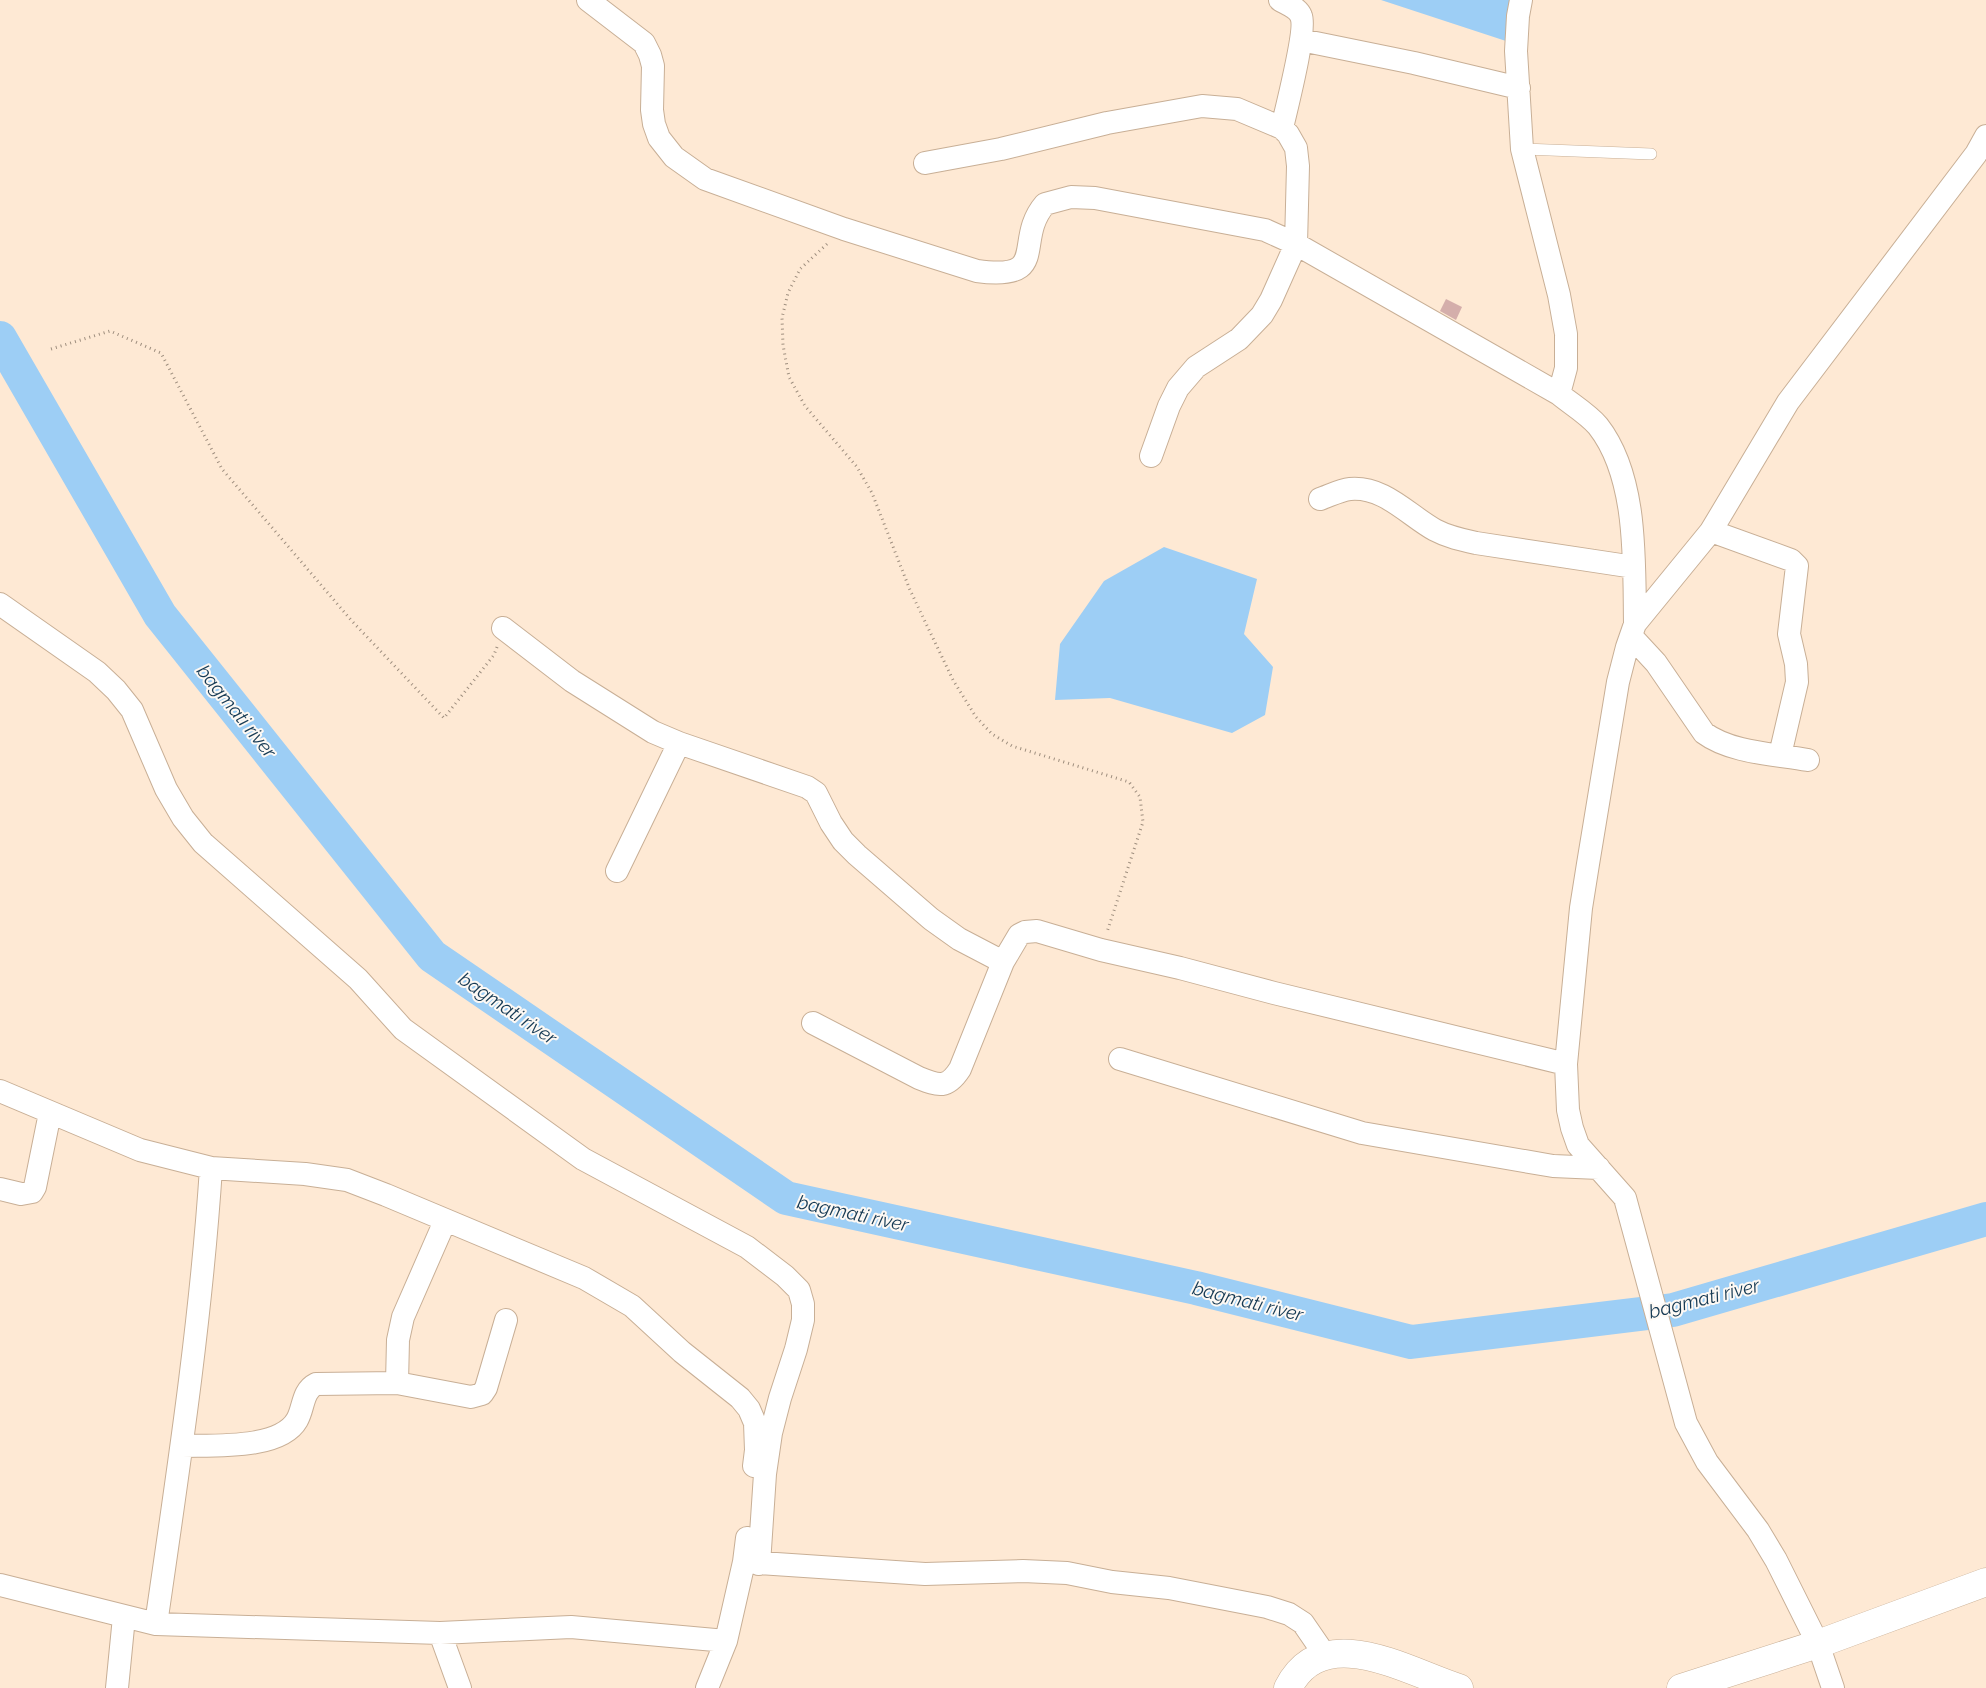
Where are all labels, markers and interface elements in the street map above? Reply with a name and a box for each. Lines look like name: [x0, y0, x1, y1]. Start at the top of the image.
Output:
water label: bagmati river: [193, 660, 282, 763]
water label: bagmati river: [455, 967, 562, 1050]
water label: bagmati river: [795, 1190, 912, 1236]
water label: bagmati river: [1646, 1273, 1763, 1322]
water label: bagmati river: [1190, 1277, 1307, 1326]

